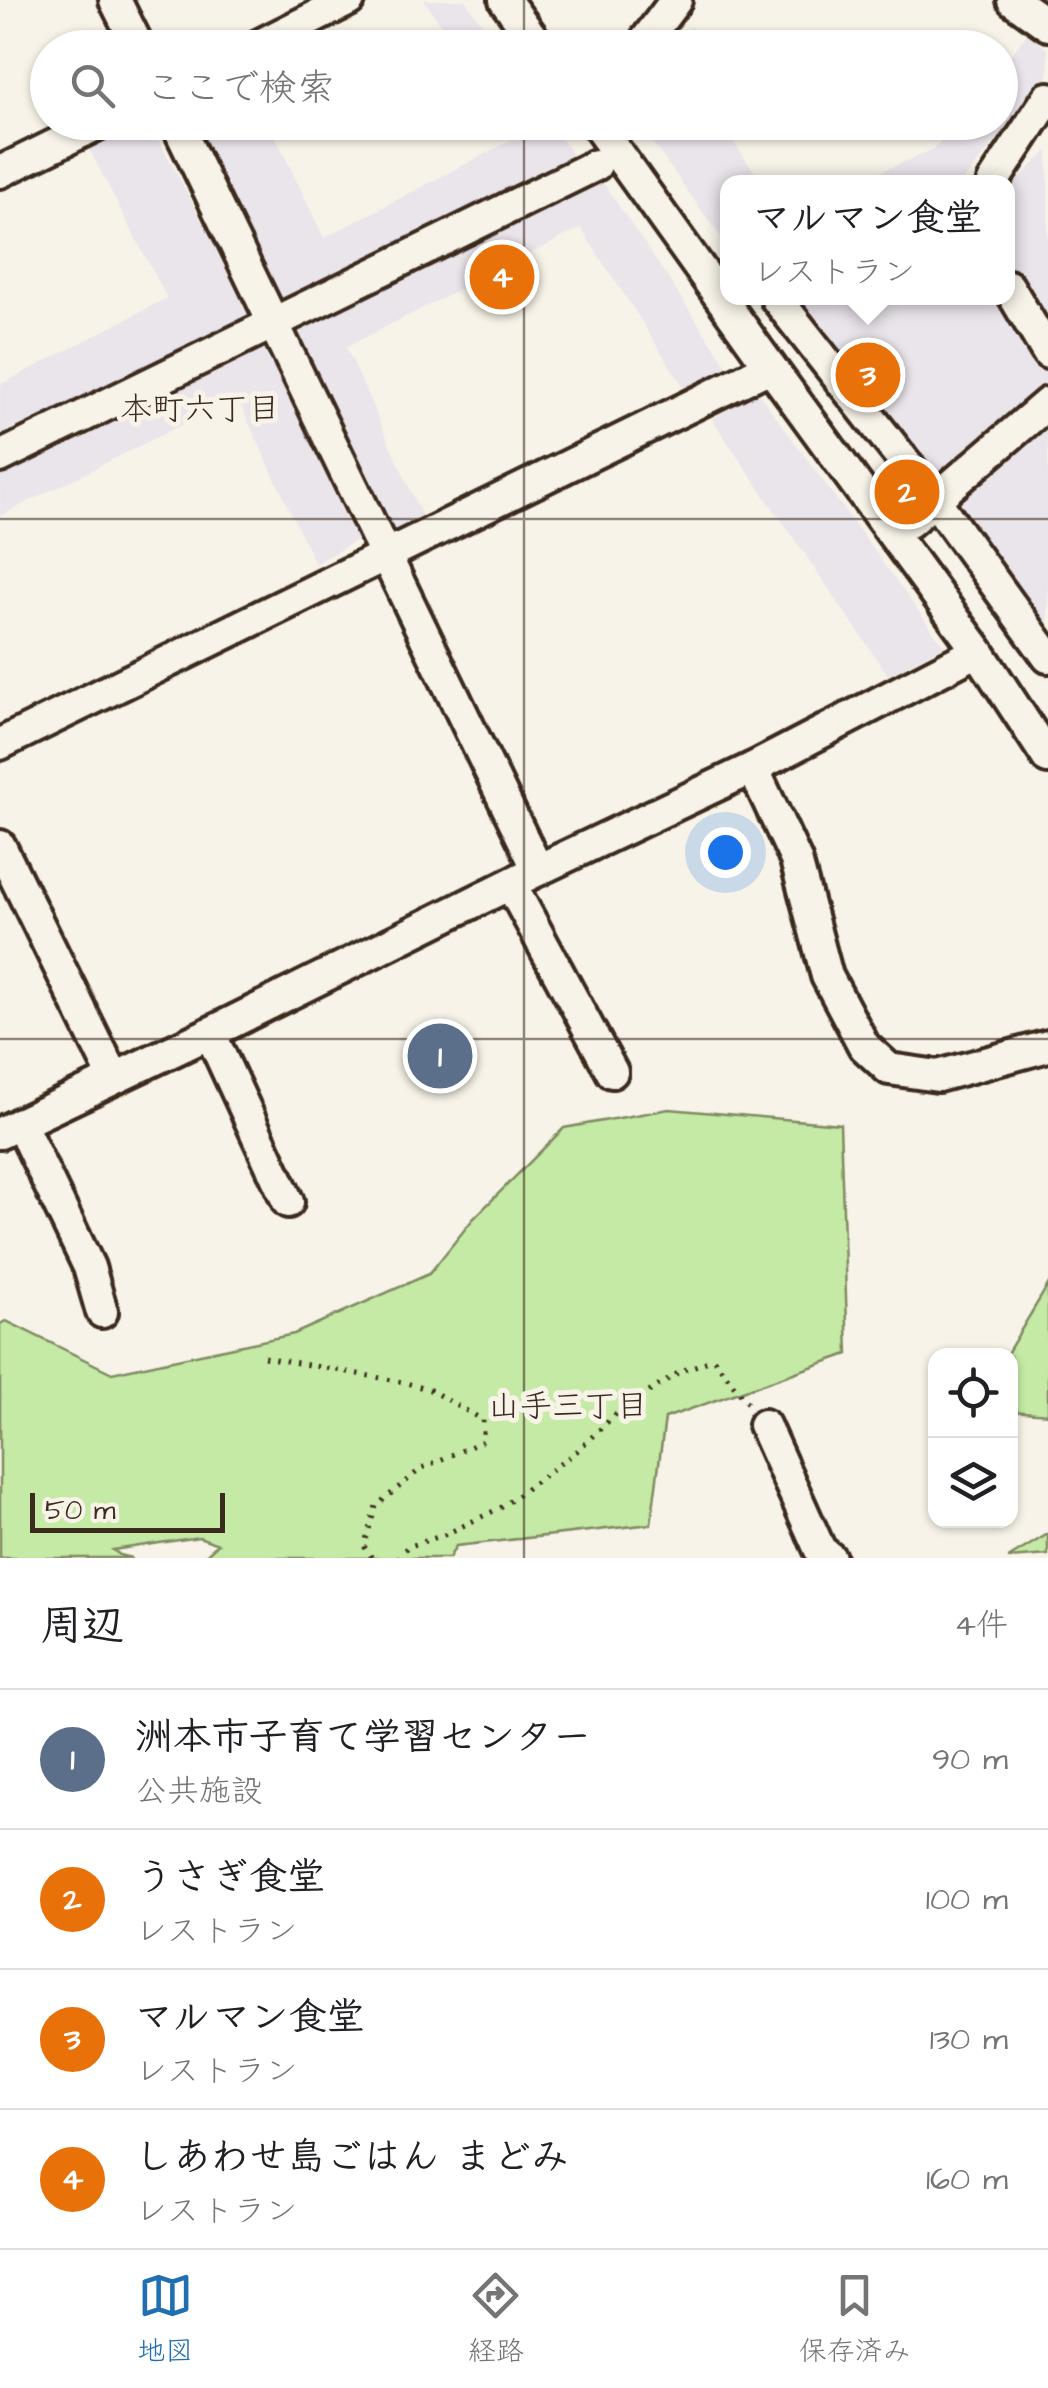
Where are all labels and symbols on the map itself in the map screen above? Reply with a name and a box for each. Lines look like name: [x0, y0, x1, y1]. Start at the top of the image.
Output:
pin: 4: [470, 240, 534, 314]
pin: 3: [836, 338, 900, 412]
district label: 本町六丁目: [120, 387, 280, 432]
pin: 2: [874, 454, 940, 530]
your location: [700, 827, 751, 878]
pin: 1: [408, 1018, 472, 1094]
district label: 山手三丁目: [488, 1384, 648, 1429]
scale bar: [30, 1488, 225, 1532]

